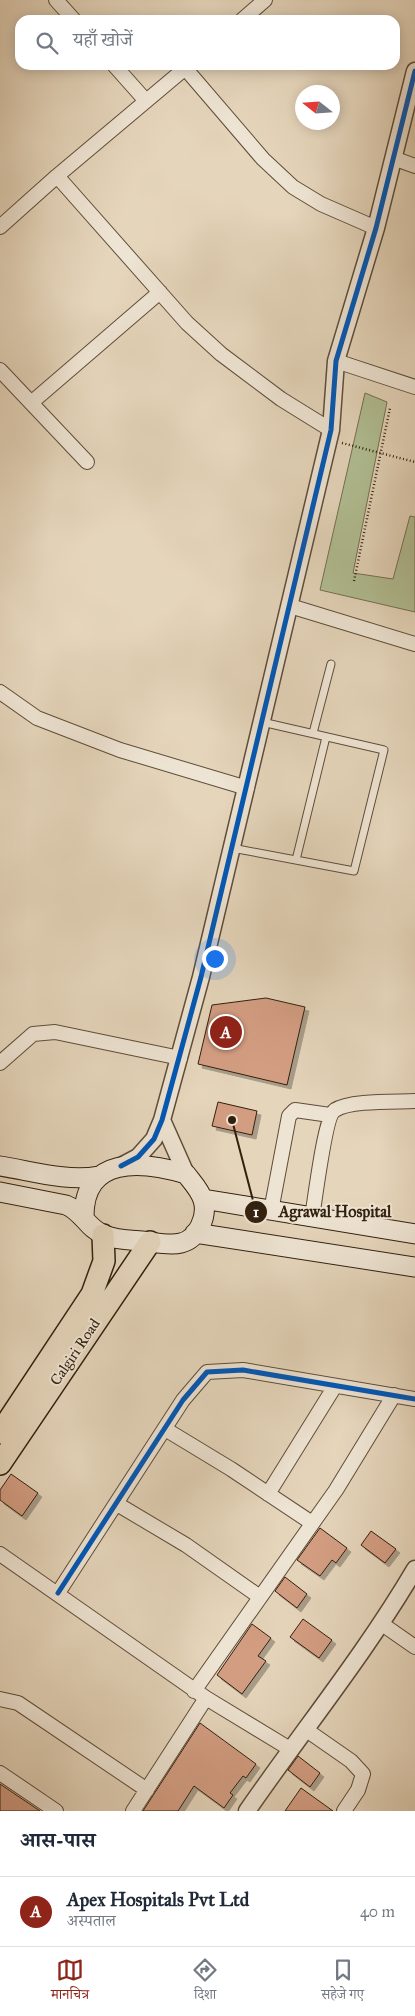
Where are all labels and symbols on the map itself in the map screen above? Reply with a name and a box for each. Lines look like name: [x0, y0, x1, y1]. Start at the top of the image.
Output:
north arrow: [295, 85, 340, 130]
your location: [202, 946, 228, 972]
pin: A: [210, 1013, 242, 1051]
callout: Agrawal Hospital: [244, 1196, 401, 1227]
text: Agrawal Hospital: [278, 1202, 392, 1222]
text: 1: [253, 1203, 259, 1221]
street label: Calgiri Road: [46, 1315, 104, 1389]

